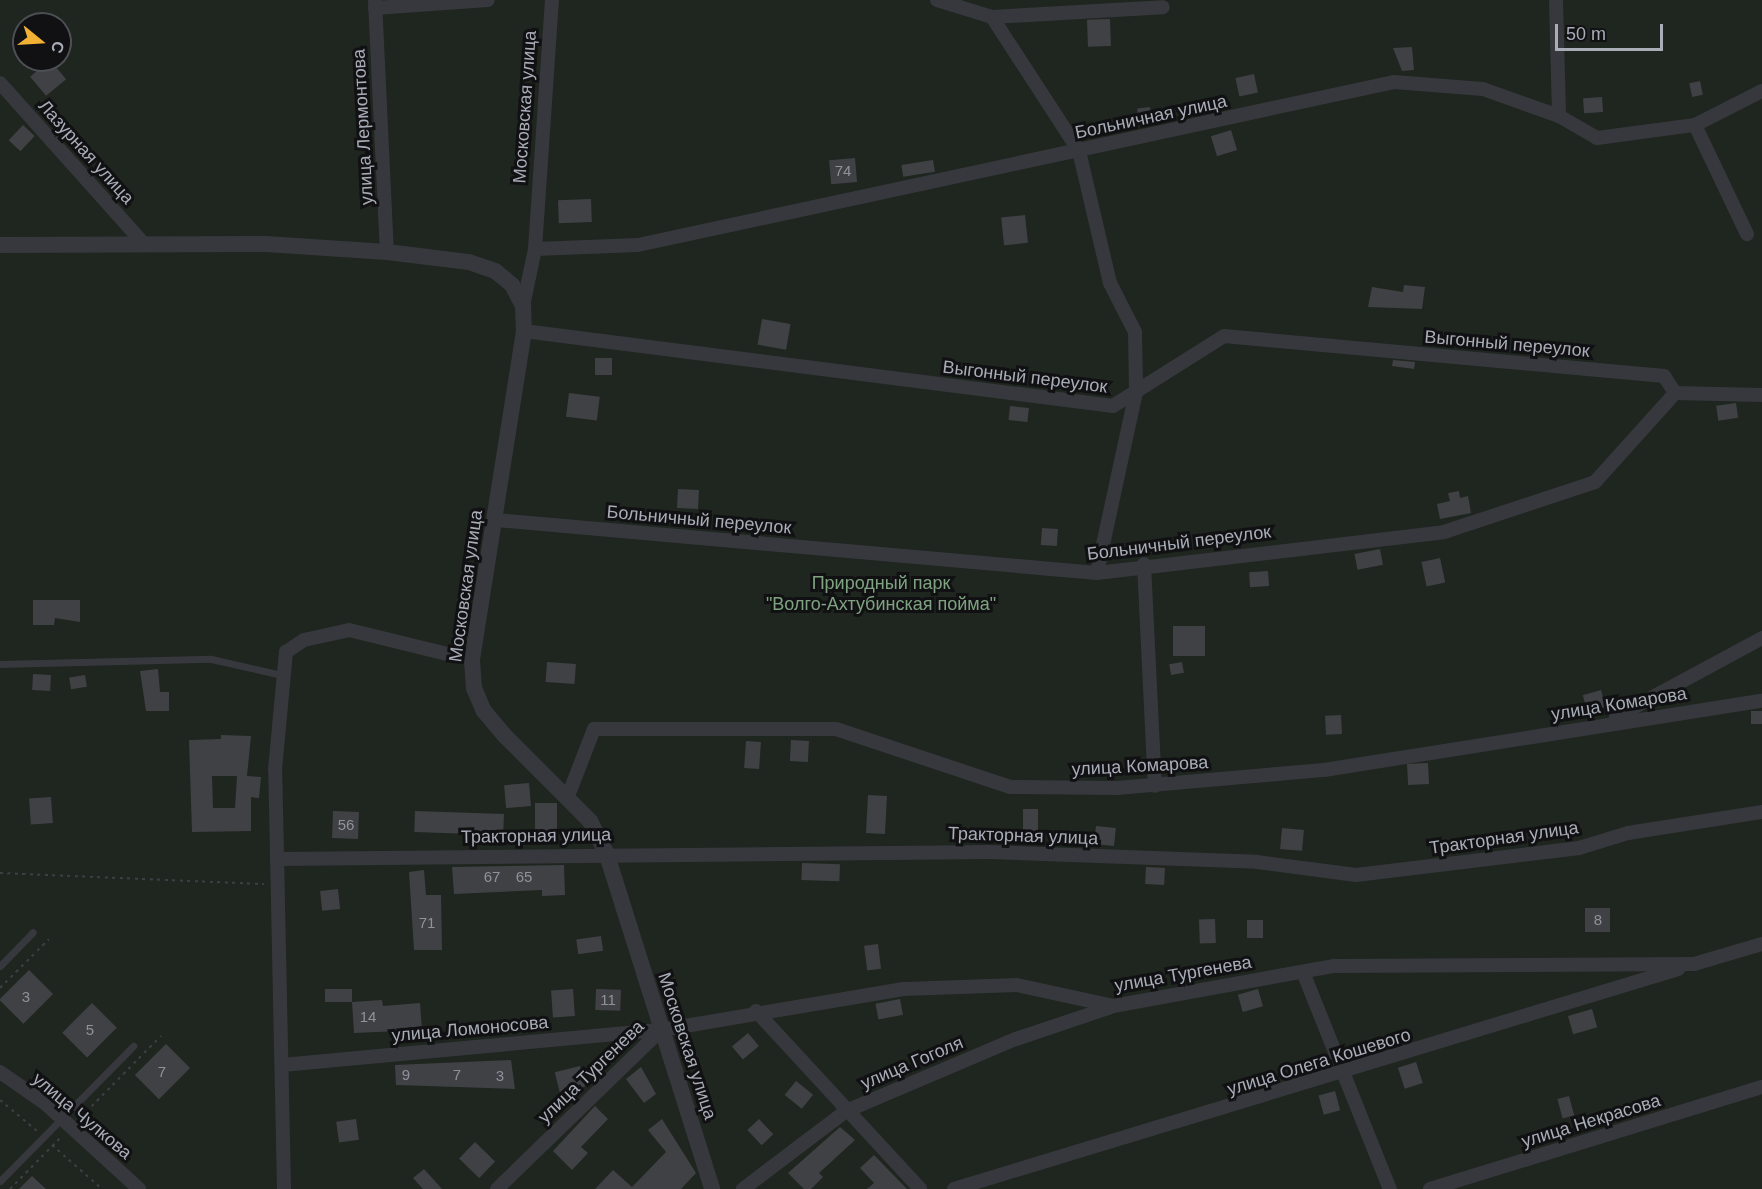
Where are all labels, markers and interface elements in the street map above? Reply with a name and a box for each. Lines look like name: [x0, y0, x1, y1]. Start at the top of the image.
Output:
north arrow: [12, 12, 72, 72]
scale bar: [1558, 12, 1666, 50]
text: 50 m: [1566, 24, 1606, 44]
street label: Московская улица: [509, 30, 541, 184]
text: С: [48, 39, 68, 55]
street label: улица Лермонтова: [348, 49, 378, 205]
street label: Больничная улица: [1073, 90, 1229, 144]
street label: Лазурная улица: [34, 95, 138, 209]
house number: 74: [835, 162, 851, 180]
street label: Выгонный переулок: [1423, 326, 1591, 362]
street label: Выгонный переулок: [941, 356, 1109, 398]
street label: Больничный переулок: [606, 501, 792, 539]
street label: Московская улица: [445, 509, 487, 663]
street label: Больничный переулок: [1086, 521, 1272, 565]
park label: Природный парк "Волго-Ахтубинская пойма": [766, 573, 996, 616]
street label: улица Комарова: [1550, 683, 1688, 725]
street label: улица Комарова: [1071, 752, 1209, 780]
house number: 56: [338, 816, 354, 834]
street label: Тракторная улица: [1428, 817, 1580, 859]
street label: Тракторная улица: [948, 823, 1098, 849]
street label: Тракторная улица: [461, 824, 611, 848]
house number: 67: [484, 868, 500, 886]
house number: 65: [516, 868, 532, 886]
house number: 8: [1594, 911, 1602, 929]
house number: 71: [419, 914, 435, 932]
street label: улица Тургенева: [1113, 951, 1253, 997]
street label: Московская улица: [653, 970, 721, 1122]
house number: 3: [22, 988, 30, 1006]
house number: 11: [600, 991, 616, 1009]
house number: 14: [360, 1008, 376, 1026]
street label: улица Ломоносова: [391, 1011, 549, 1047]
street label: улица Тургенева: [534, 1016, 648, 1128]
house number: 5: [86, 1021, 94, 1039]
street label: улица Олега Кошевого: [1225, 1024, 1413, 1100]
street label: улица Гоголя: [858, 1032, 966, 1094]
house number: 7: [158, 1063, 166, 1081]
house number: 9: [402, 1066, 410, 1084]
house number: 7: [453, 1066, 461, 1084]
house number: 3: [496, 1067, 504, 1085]
street label: улица Чулкова: [28, 1068, 136, 1164]
street label: улица Некрасова: [1519, 1090, 1663, 1152]

